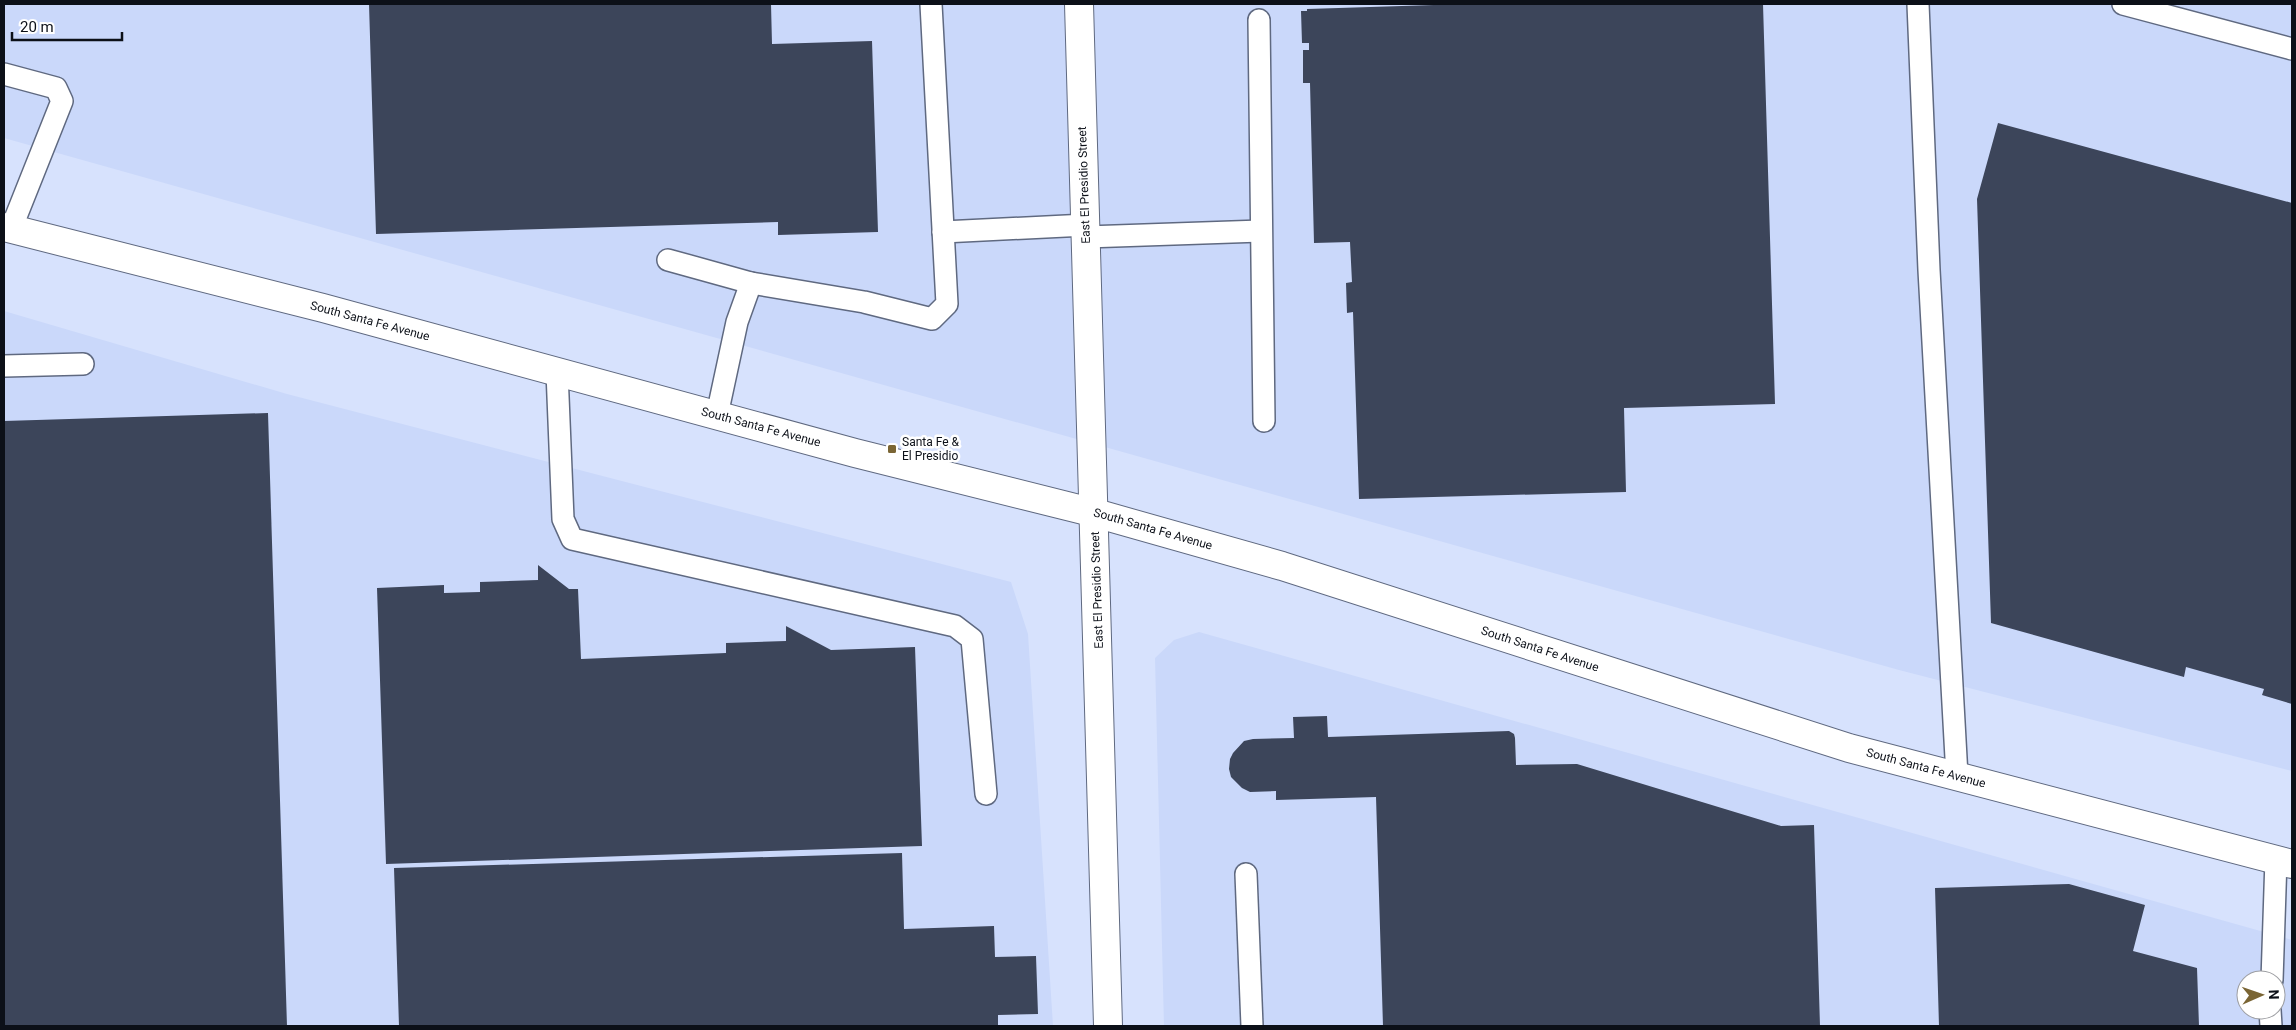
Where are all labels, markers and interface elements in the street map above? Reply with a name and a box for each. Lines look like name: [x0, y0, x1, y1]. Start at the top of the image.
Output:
scale bar: [12, 10, 122, 42]
text: 20 m: [20, 18, 54, 36]
street label: East El Presidio Street: [1075, 126, 1093, 244]
street label: South Santa Fe Avenue: [309, 298, 431, 344]
street label: South Santa Fe Avenue: [700, 404, 822, 450]
place label: Santa Fe & El Presidio: [902, 435, 960, 463]
marker: Santa Fe & El Presidio: [886, 443, 898, 455]
street label: South Santa Fe Avenue: [1092, 505, 1214, 553]
street label: East El Presidio Street: [1088, 531, 1106, 649]
street label: South Santa Fe Avenue: [1479, 623, 1601, 675]
street label: South Santa Fe Avenue: [1865, 745, 1987, 791]
north arrow: [2236, 970, 2286, 1020]
text: N: [2266, 989, 2282, 1000]

